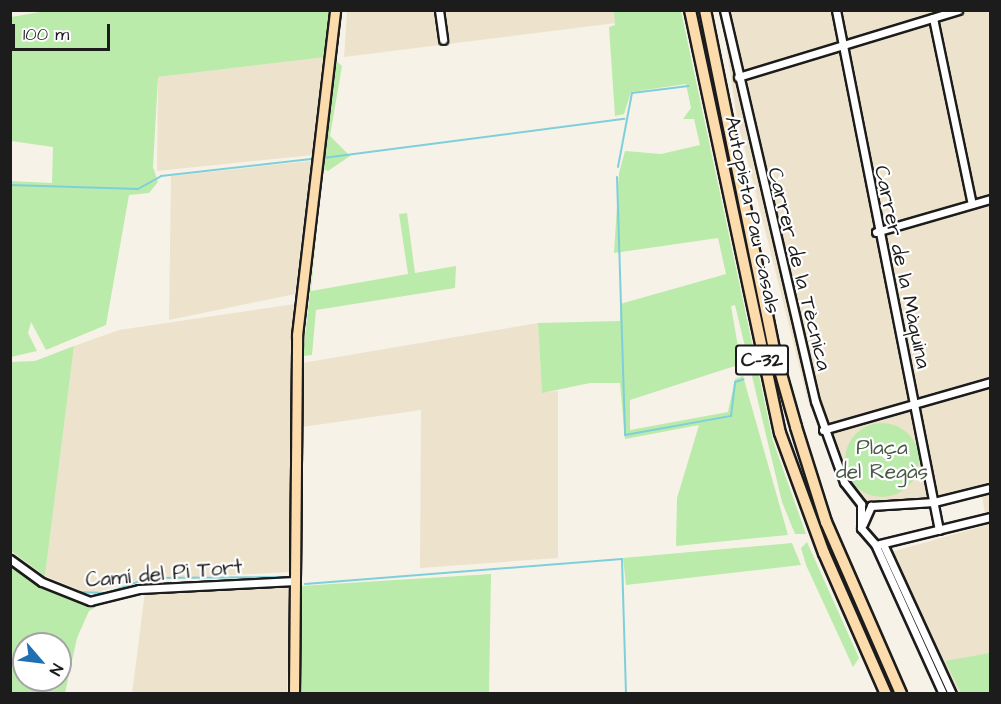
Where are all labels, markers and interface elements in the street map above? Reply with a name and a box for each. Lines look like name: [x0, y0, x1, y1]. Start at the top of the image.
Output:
scale bar: [15, 12, 112, 50]
text: 100 m: [23, 22, 69, 47]
street label: Autopista Pau Casals: [719, 114, 785, 316]
street label: Carrer de la Màquina: [868, 163, 936, 371]
street label: Carrer de la Tècnica: [762, 165, 836, 373]
road number: C-32: [735, 343, 789, 377]
park label: Plaça del Regàs: [836, 435, 928, 485]
street label: Camí del Pi Tort: [85, 555, 243, 593]
north arrow: [12, 632, 72, 692]
text: N: [44, 660, 68, 679]

